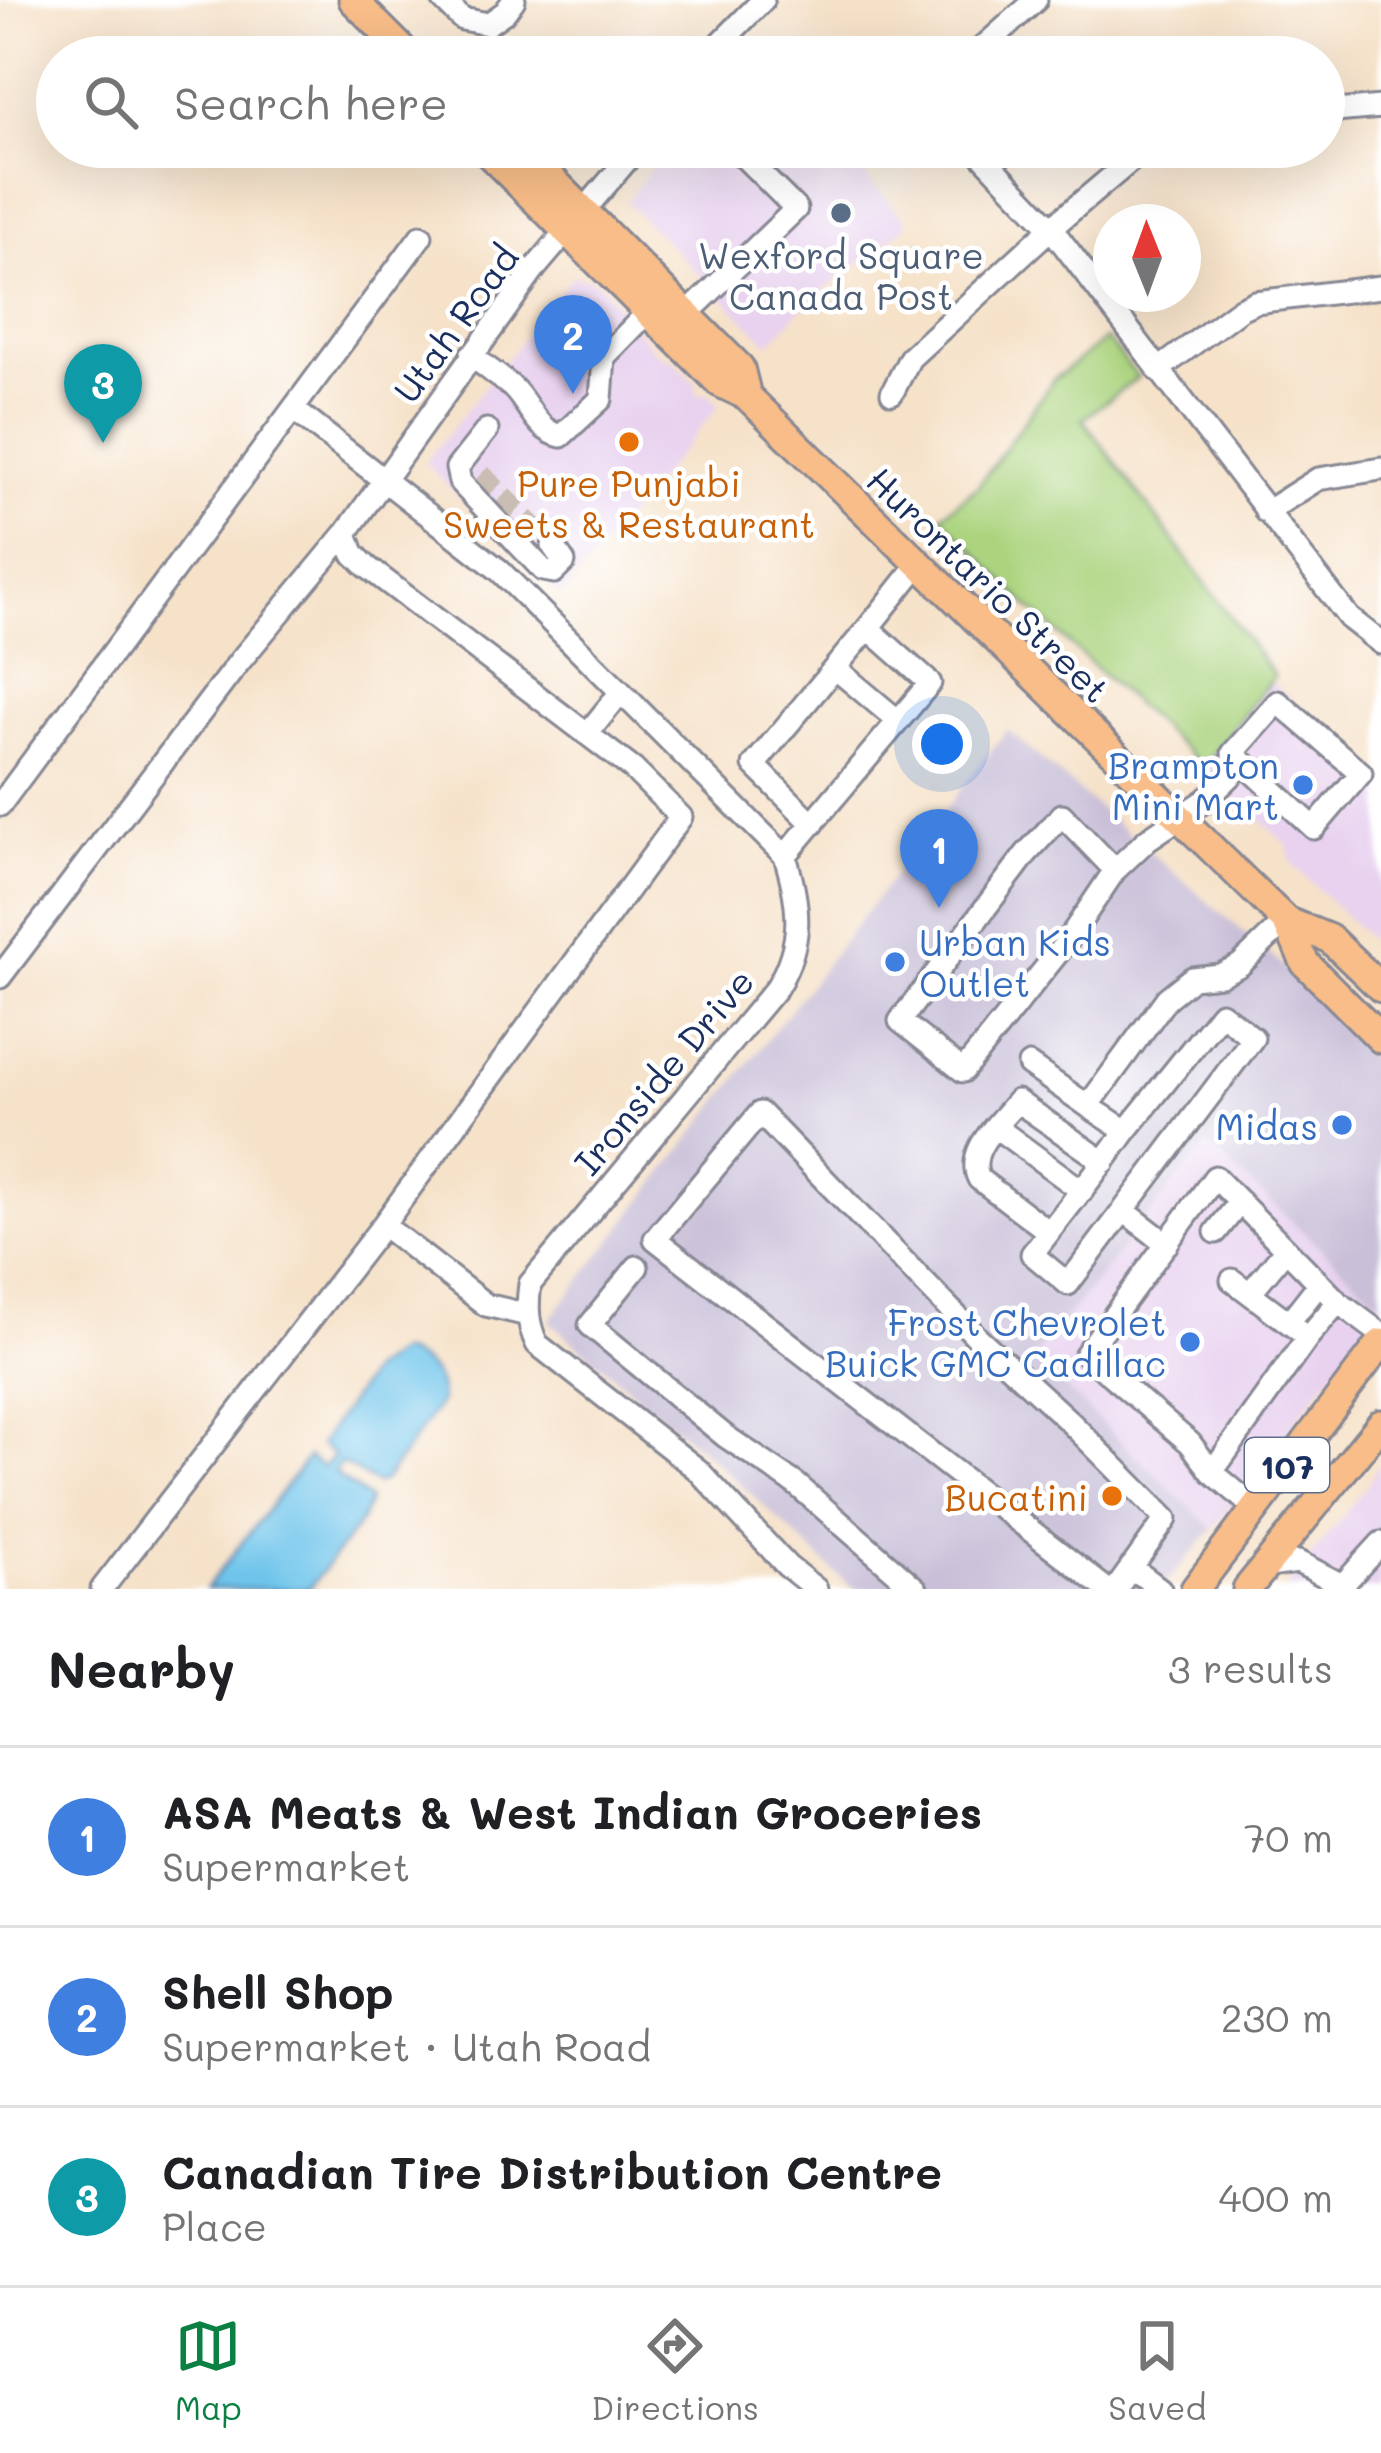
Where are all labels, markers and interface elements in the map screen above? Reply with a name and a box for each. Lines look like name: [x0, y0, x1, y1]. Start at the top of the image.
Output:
search box: [36, 36, 1345, 168]
icon: search: [78, 69, 144, 135]
text: Search here: [174, 73, 448, 131]
marker: Wexford Square Canada Post: [828, 200, 854, 226]
north arrow: [1093, 204, 1201, 312]
place label: Wexford Square Canada Post: [698, 231, 984, 319]
street label: Utah Road: [382, 235, 528, 411]
pin: 2: [534, 295, 612, 394]
pin: 3: [64, 344, 142, 443]
marker: Pure Punjabi Sweets & Restaurant: [616, 429, 642, 455]
street label: Hurontario Street: [858, 456, 1120, 712]
place label: Pure Punjabi Sweets & Restaurant: [443, 459, 815, 547]
your location: [912, 714, 972, 774]
place label: Brampton Mini Mart: [1108, 741, 1279, 829]
marker: Brampton Mini Mart: [1290, 772, 1316, 798]
pin: 1: [900, 809, 978, 908]
place label: Urban Kids Outlet: [919, 918, 1111, 1006]
marker: Urban Kids Outlet: [882, 949, 908, 975]
street label: Ironside Drive: [563, 958, 763, 1184]
place label: Midas: [1216, 1102, 1318, 1149]
marker: Midas: [1329, 1112, 1355, 1138]
place label: Frost Chevrolet Buick GMC Cadillac: [825, 1298, 1166, 1386]
marker: Frost Chevrolet Buick GMC Cadillac: [1177, 1329, 1203, 1355]
road number: 107: [1245, 1438, 1329, 1492]
place label: Bucatini: [945, 1473, 1088, 1520]
marker: Bucatini: [1099, 1483, 1125, 1509]
text: Nearby: [48, 1634, 235, 1701]
text: 3 results: [1168, 1642, 1333, 1693]
text: ASA Meats & West Indian Groceries: [162, 1782, 982, 1840]
text: 1: [78, 1811, 96, 1862]
text: 70 m: [1244, 1811, 1333, 1862]
text: Supermarket: [162, 1840, 410, 1891]
text: Shell Shop: [162, 1962, 394, 2020]
text: 2: [76, 1991, 98, 2042]
text: 230 m: [1221, 1991, 1333, 2042]
text: Supermarket · Utah Road: [162, 2020, 651, 2071]
text: Canadian Tire Distribution Centre: [162, 2142, 942, 2200]
text: 3: [75, 2171, 99, 2222]
text: 400 m: [1218, 2171, 1333, 2222]
text: Place: [162, 2200, 267, 2251]
tab: Map: [175, 2313, 242, 2428]
tab: Directions: [591, 2313, 759, 2428]
tab: Saved: [1108, 2313, 1206, 2428]

